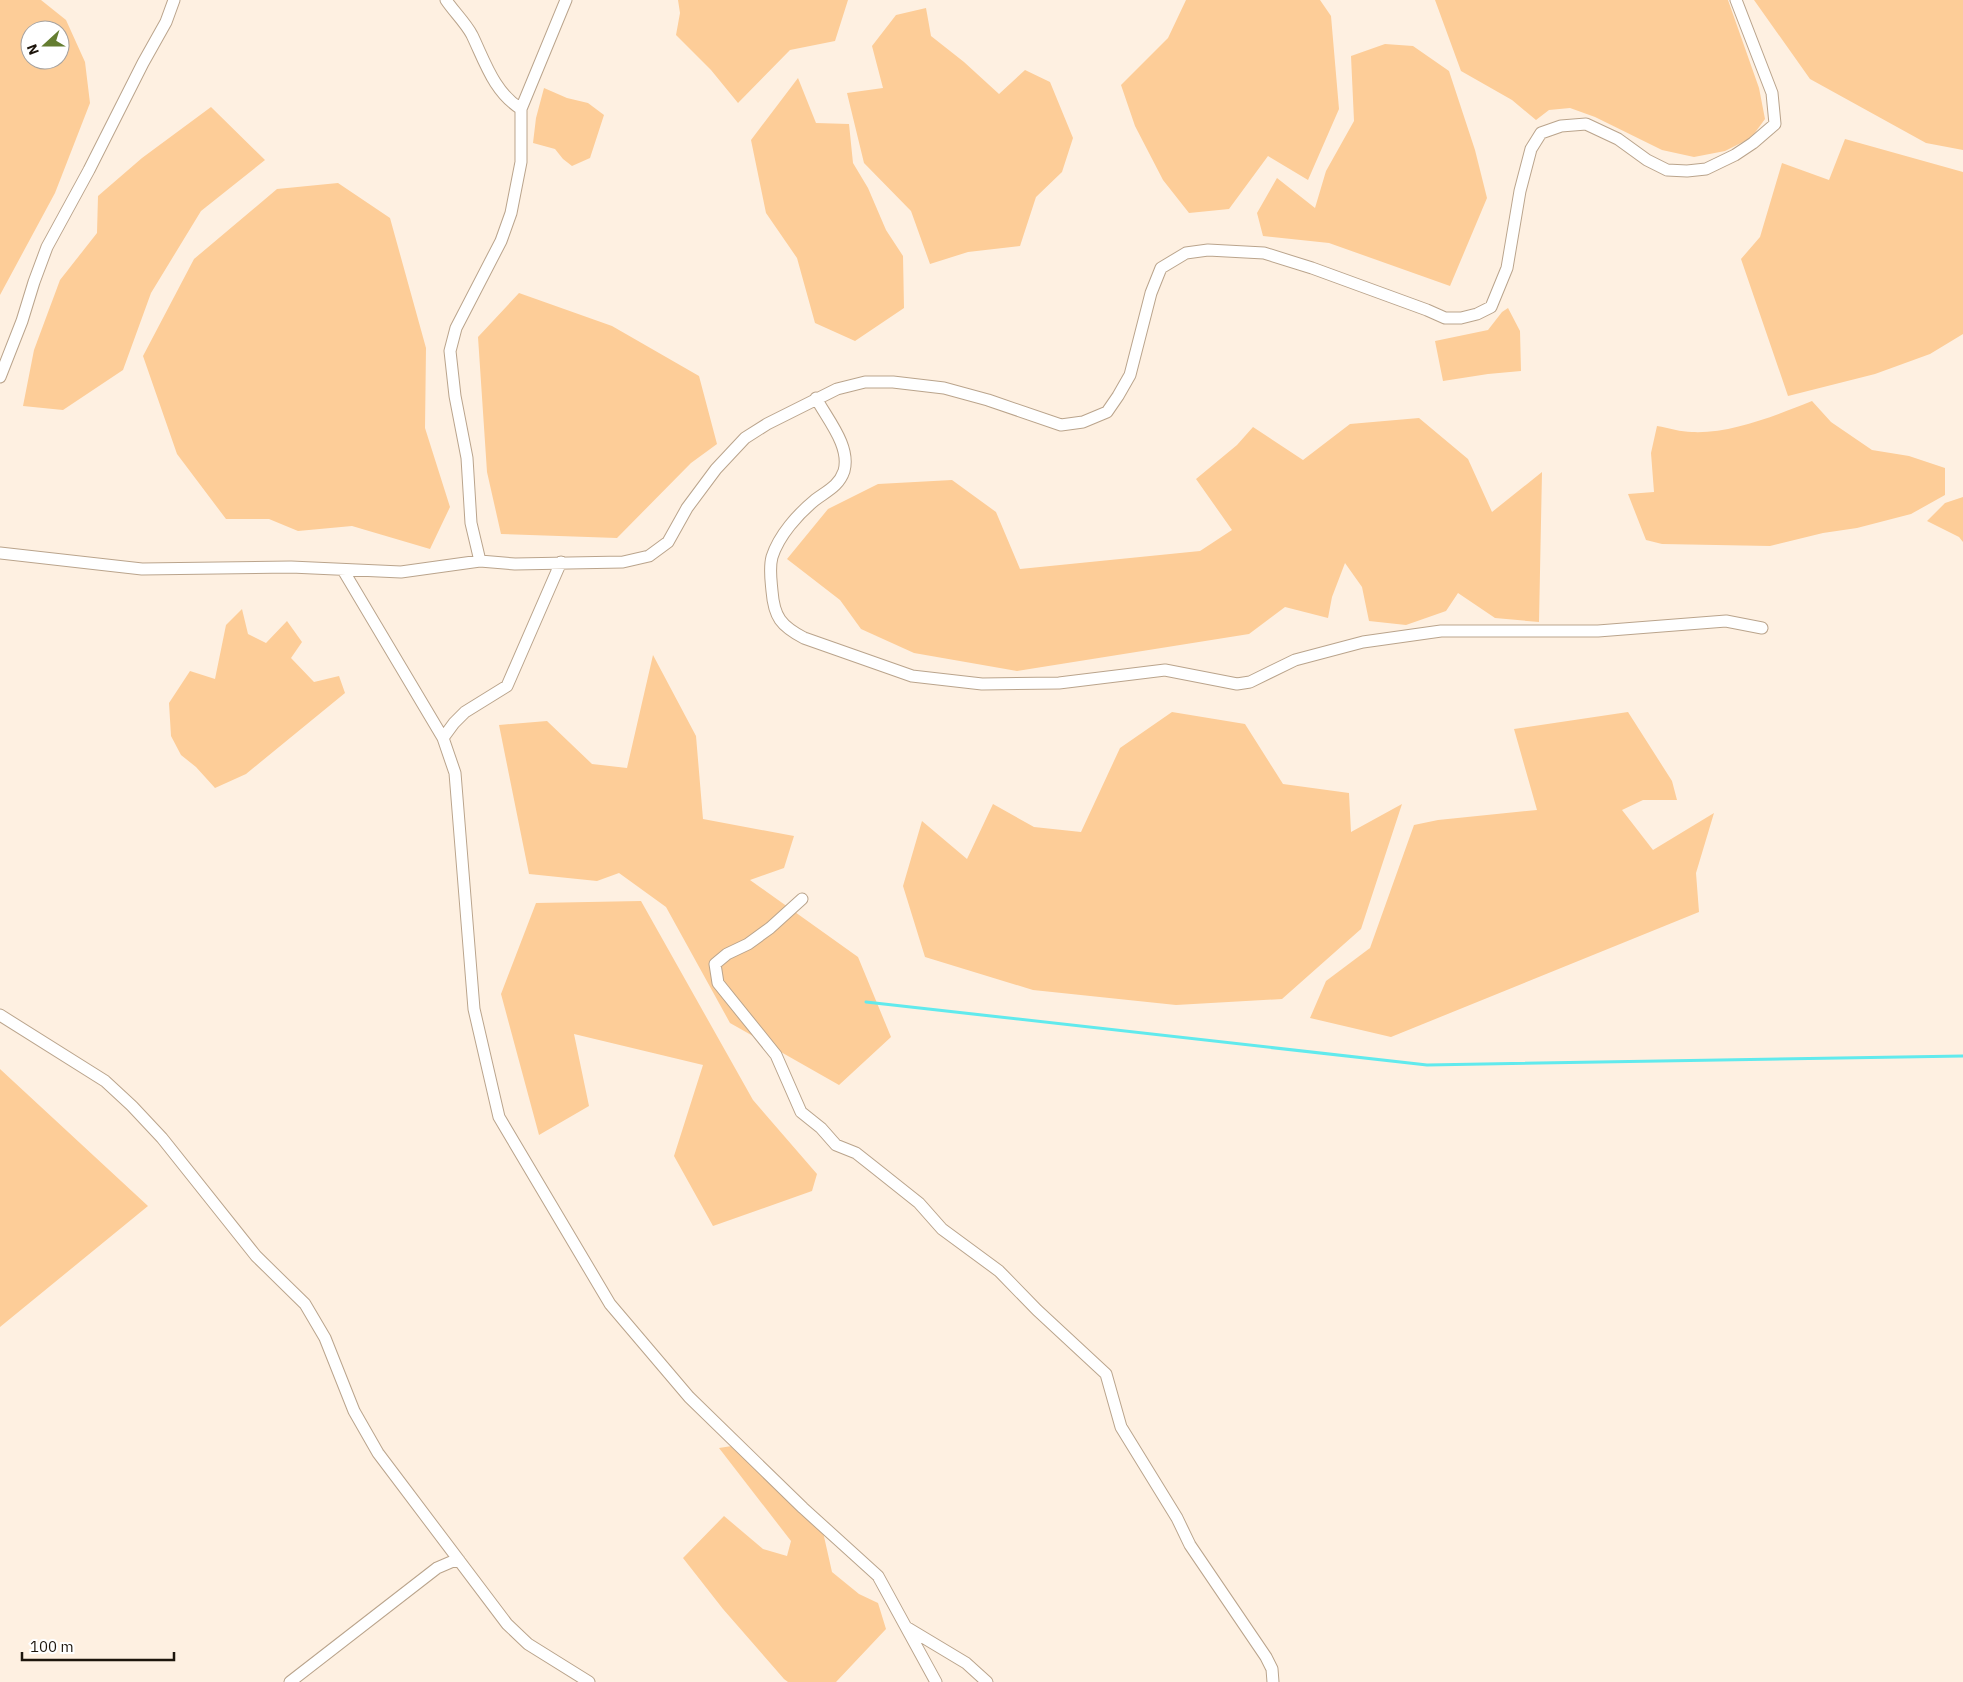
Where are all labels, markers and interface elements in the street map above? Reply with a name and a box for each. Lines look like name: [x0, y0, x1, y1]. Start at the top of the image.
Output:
north arrow: [20, 20, 70, 70]
text: N: [23, 42, 43, 58]
scale bar: [22, 1630, 175, 1662]
text: 100 m: [30, 1637, 74, 1656]

